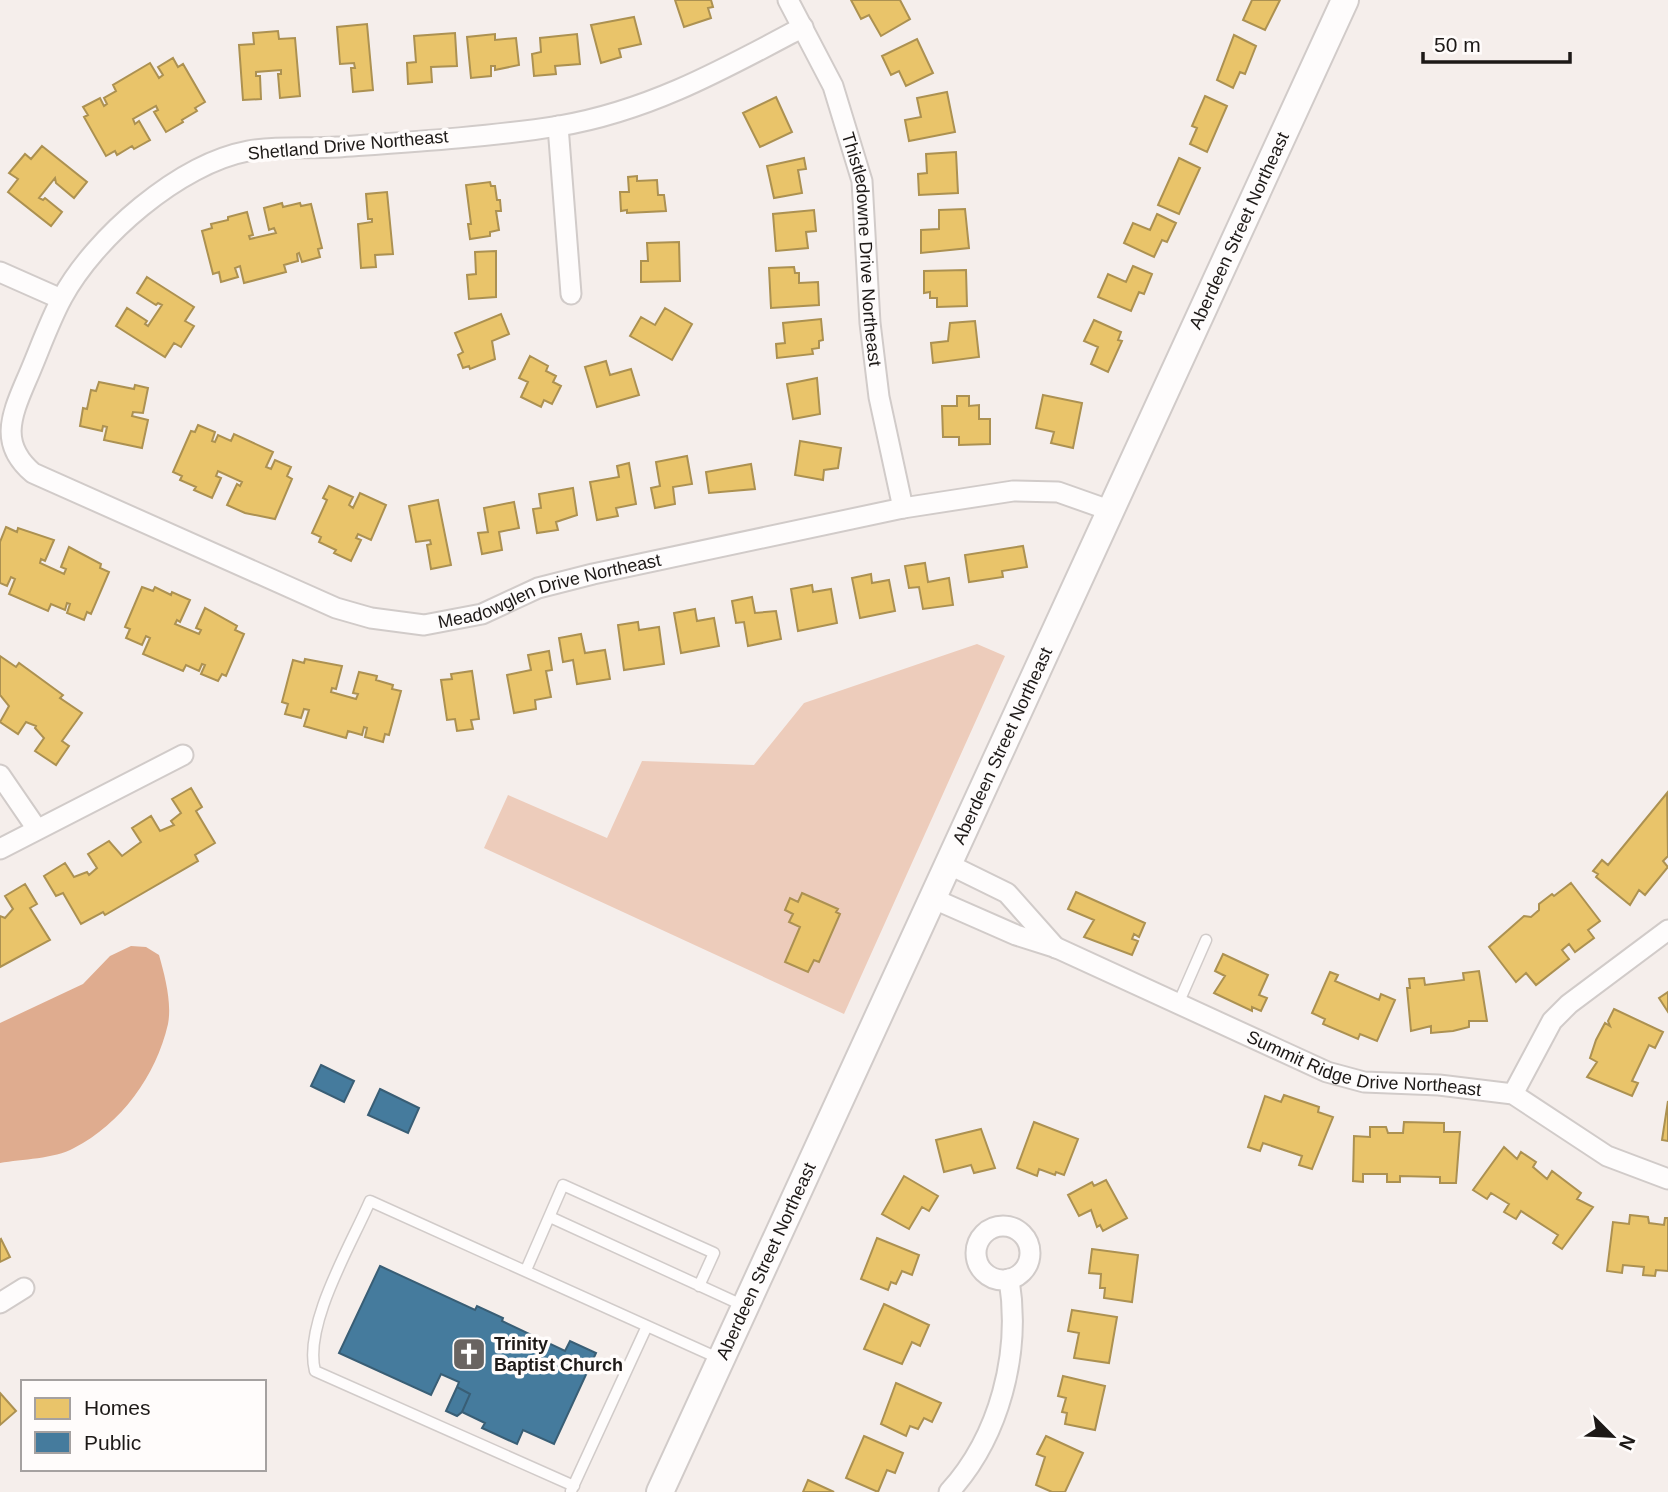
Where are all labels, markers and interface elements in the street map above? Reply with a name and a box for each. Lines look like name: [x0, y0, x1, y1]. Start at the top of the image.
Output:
scale bar: [1423, 21, 1570, 65]
text: 50 m: [1434, 33, 1481, 56]
street label: Shetland Drive Northeast: [247, 126, 449, 164]
street label: Aberdeen Street Northeast: [1185, 129, 1293, 332]
street label: Thistledowne Drive Northeast: [838, 130, 885, 367]
street label: Meadowglen Drive Northeast: [436, 550, 663, 632]
street label: Aberdeen Street Northeast: [949, 644, 1056, 847]
street label: Summit Ridge Drive Northeast: [1243, 1026, 1482, 1100]
street label: Aberdeen Street Northeast: [712, 1160, 820, 1363]
place label: Trinity Baptist Church: [494, 1334, 623, 1375]
church icon: Trinity Baptist Church: [450, 1335, 488, 1373]
legend: [21, 1380, 266, 1471]
text: Homes: [84, 1396, 151, 1419]
north arrow: [1577, 1401, 1647, 1471]
text: Public: [84, 1431, 141, 1454]
text: N: [1615, 1432, 1639, 1453]

